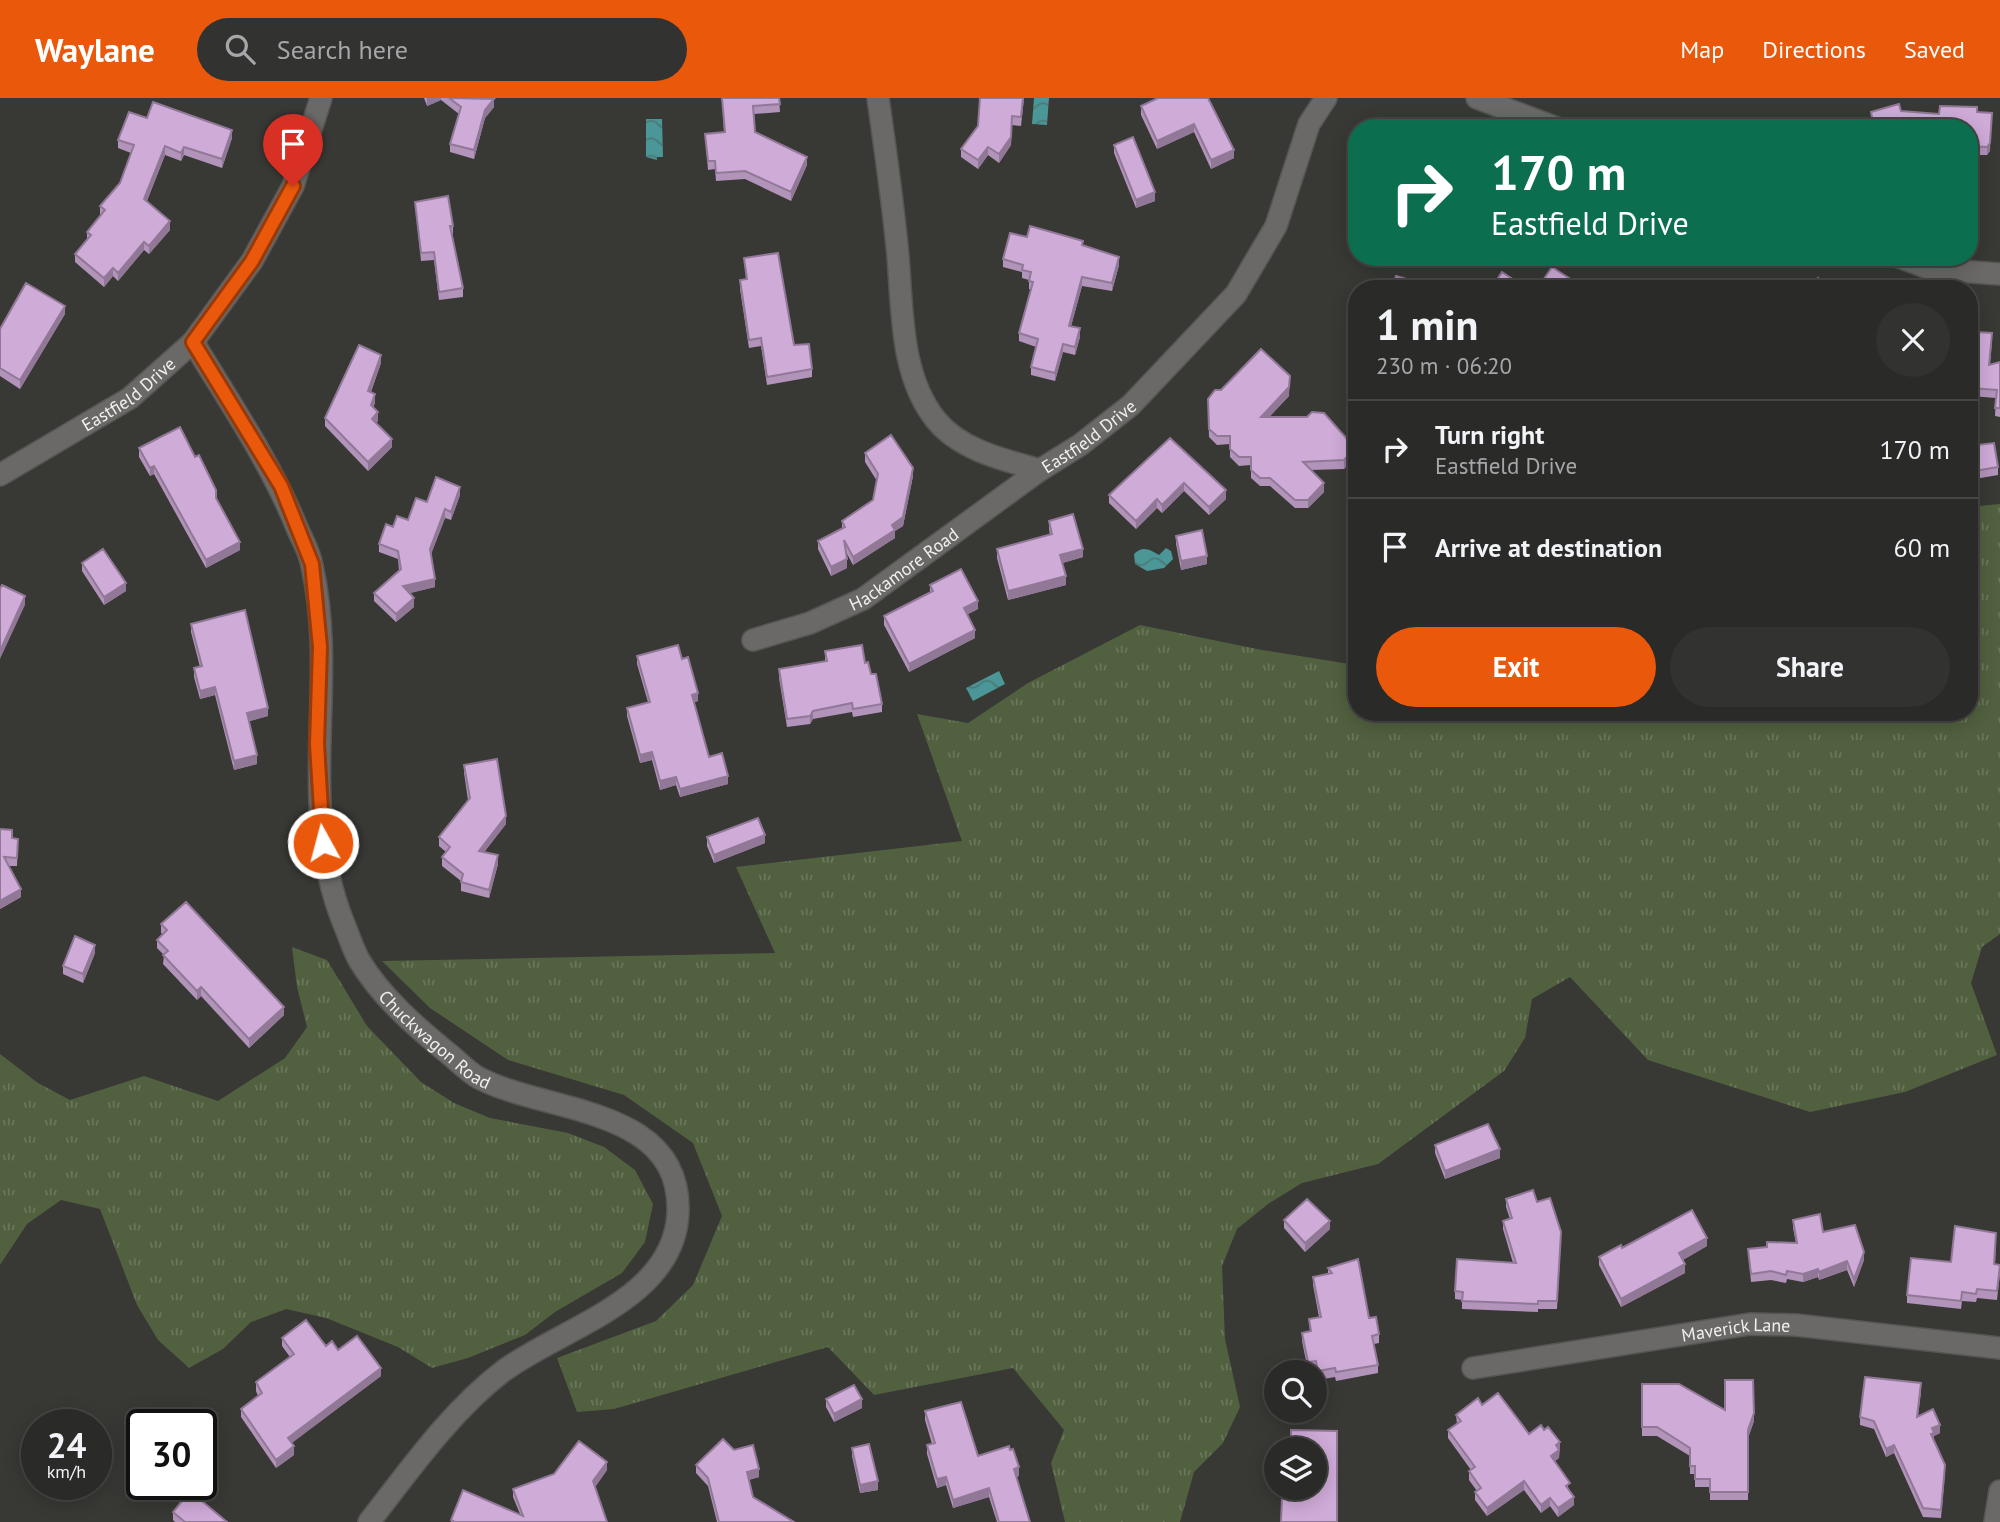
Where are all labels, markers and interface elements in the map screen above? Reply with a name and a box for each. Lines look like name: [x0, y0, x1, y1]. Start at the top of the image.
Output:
search box: [197, 18, 687, 81]
text: Waylane: [35, 28, 155, 71]
icon: search: [221, 30, 259, 68]
text: Search here: [277, 33, 408, 66]
text: Map: [1680, 34, 1724, 65]
text: Directions: [1762, 34, 1866, 65]
text: Saved: [1904, 34, 1965, 65]
pin: [263, 114, 323, 186]
icon: arrive: [274, 125, 312, 163]
text: 170 m: [1491, 140, 1626, 204]
icon: right: [1376, 147, 1467, 238]
text: Eastfield Drive: [1491, 202, 1689, 244]
text: 1 min: [1376, 297, 1478, 352]
button: close: [1876, 303, 1950, 377]
text: 230 m · 06:20: [1376, 351, 1512, 380]
street label: Eastfield Drive: [77, 352, 180, 436]
street label: Eastfield Drive: [1037, 394, 1140, 478]
text: Turn right: [1435, 418, 1544, 451]
icon: right: [1376, 430, 1414, 468]
text: 170 m: [1879, 433, 1950, 466]
text: Eastfield Drive: [1435, 451, 1577, 480]
street label: Hackamore Road: [845, 522, 963, 615]
icon: arrive: [1376, 528, 1414, 566]
text: Arrive at destination: [1435, 531, 1662, 564]
text: 60 m: [1894, 531, 1950, 564]
button: Exit: [1376, 627, 1656, 707]
button: Share: [1670, 627, 1950, 707]
position arrow: [286, 806, 360, 880]
street label: Chuckwagon Road: [374, 985, 495, 1094]
street label: Maverick Lane: [1680, 1312, 1791, 1346]
map controls: [1264, 1360, 1327, 1500]
button: search: [1264, 1360, 1327, 1423]
speed limit sign: 30: [126, 1409, 217, 1500]
text: 24: [47, 1422, 86, 1468]
button: layers: [1264, 1437, 1327, 1500]
text: km/h: [47, 1460, 86, 1483]

